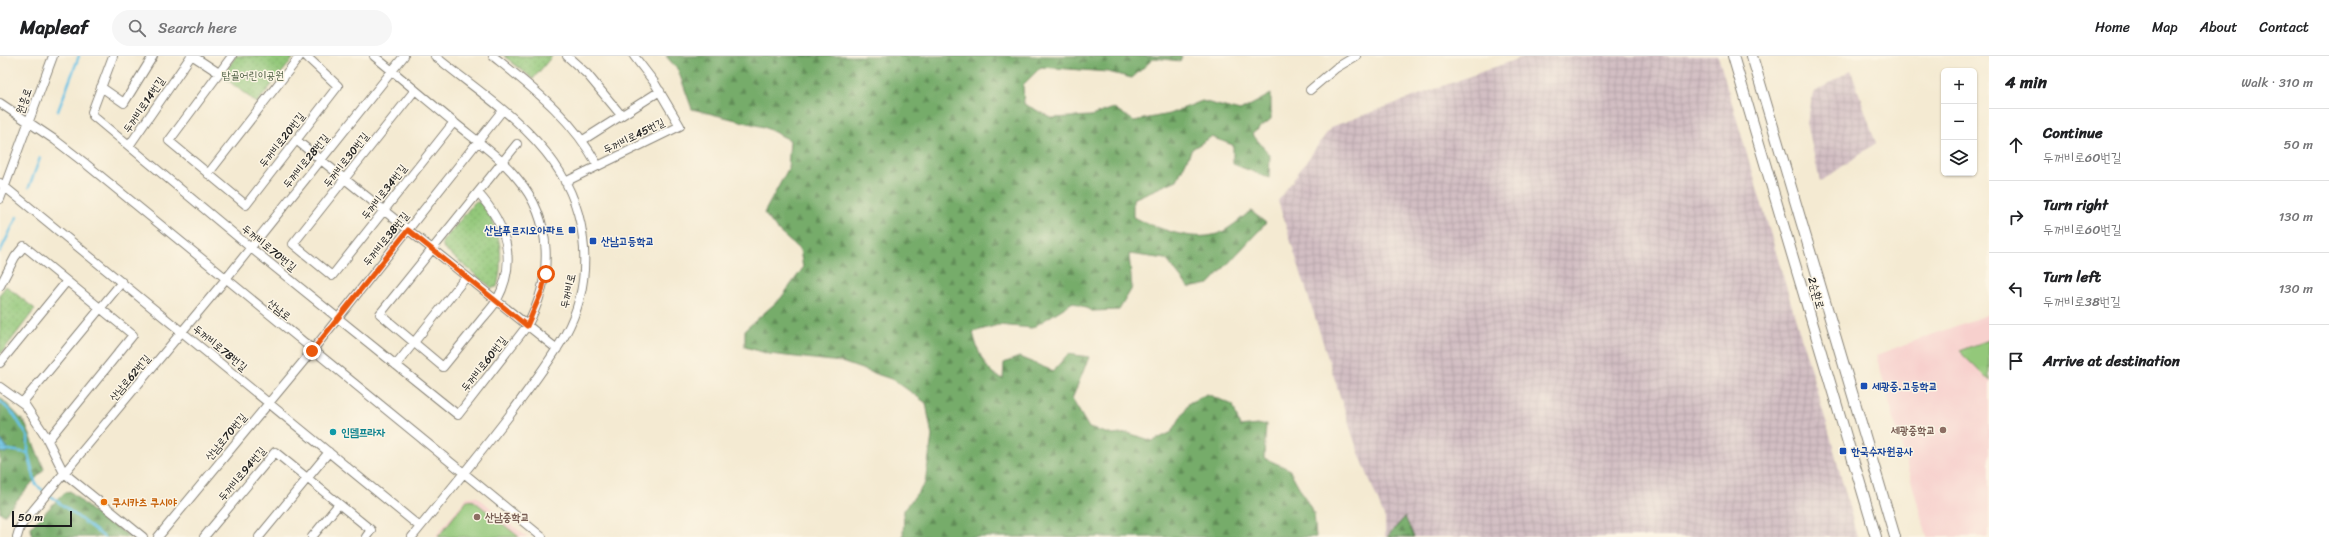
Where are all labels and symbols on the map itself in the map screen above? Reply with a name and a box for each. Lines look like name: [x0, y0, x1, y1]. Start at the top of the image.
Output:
park label: 탑골어린이공원: [222, 66, 284, 85]
street label: 두꺼비로14번길: [118, 73, 170, 137]
street label: 원흥로: [11, 85, 37, 117]
street label: 두꺼비로20번길: [254, 108, 310, 172]
street label: 두꺼비로45번길: [600, 113, 668, 159]
street label: 두꺼비로30번길: [318, 128, 374, 192]
street label: 두꺼비로28번길: [278, 129, 334, 193]
street label: 두꺼비로34번길: [356, 160, 412, 224]
street label: 두꺼비로38번길: [358, 207, 414, 271]
street label: 두꺼비로70번길: [237, 220, 301, 276]
place label: 산남푸르지오아파트: [484, 221, 564, 240]
marker: 산남푸르지오아파트: [567, 225, 577, 235]
place label: 산남고등학교: [601, 232, 654, 251]
marker: 산남고등학교: [588, 236, 598, 246]
route start: [537, 265, 555, 283]
street label: 두꺼비로: [555, 271, 581, 310]
street label: 2순환로: [1802, 275, 1830, 312]
street label: 산남로: [263, 294, 295, 326]
street label: 두꺼비로78번길: [188, 320, 252, 376]
street label: 두꺼비로60번길: [456, 332, 512, 396]
route end: [303, 342, 321, 360]
street label: 산남로62번길: [104, 350, 156, 406]
place label: 세광중.고등학교: [1872, 377, 1937, 396]
marker: 세광중.고등학교: [1859, 381, 1869, 391]
street label: 산남로70번길: [200, 409, 252, 465]
place label: 세광중학교: [1891, 421, 1935, 440]
place label: 인뎀프라자: [341, 423, 385, 442]
marker: 세광중학교: [1938, 425, 1948, 435]
marker: 인뎀프라자: [328, 427, 338, 437]
street label: 두꺼비로94번길: [213, 442, 271, 506]
place label: 한국수자원공사: [1851, 442, 1913, 461]
marker: 한국수자원공사: [1838, 446, 1848, 456]
place label: 쿠시카츠 쿠시야: [112, 493, 177, 512]
marker: 쿠시카츠 쿠시야: [99, 497, 109, 507]
place label: 산남중학교: [485, 508, 529, 527]
scale bar: [12, 509, 72, 528]
marker: 산남중학교: [472, 512, 482, 522]

